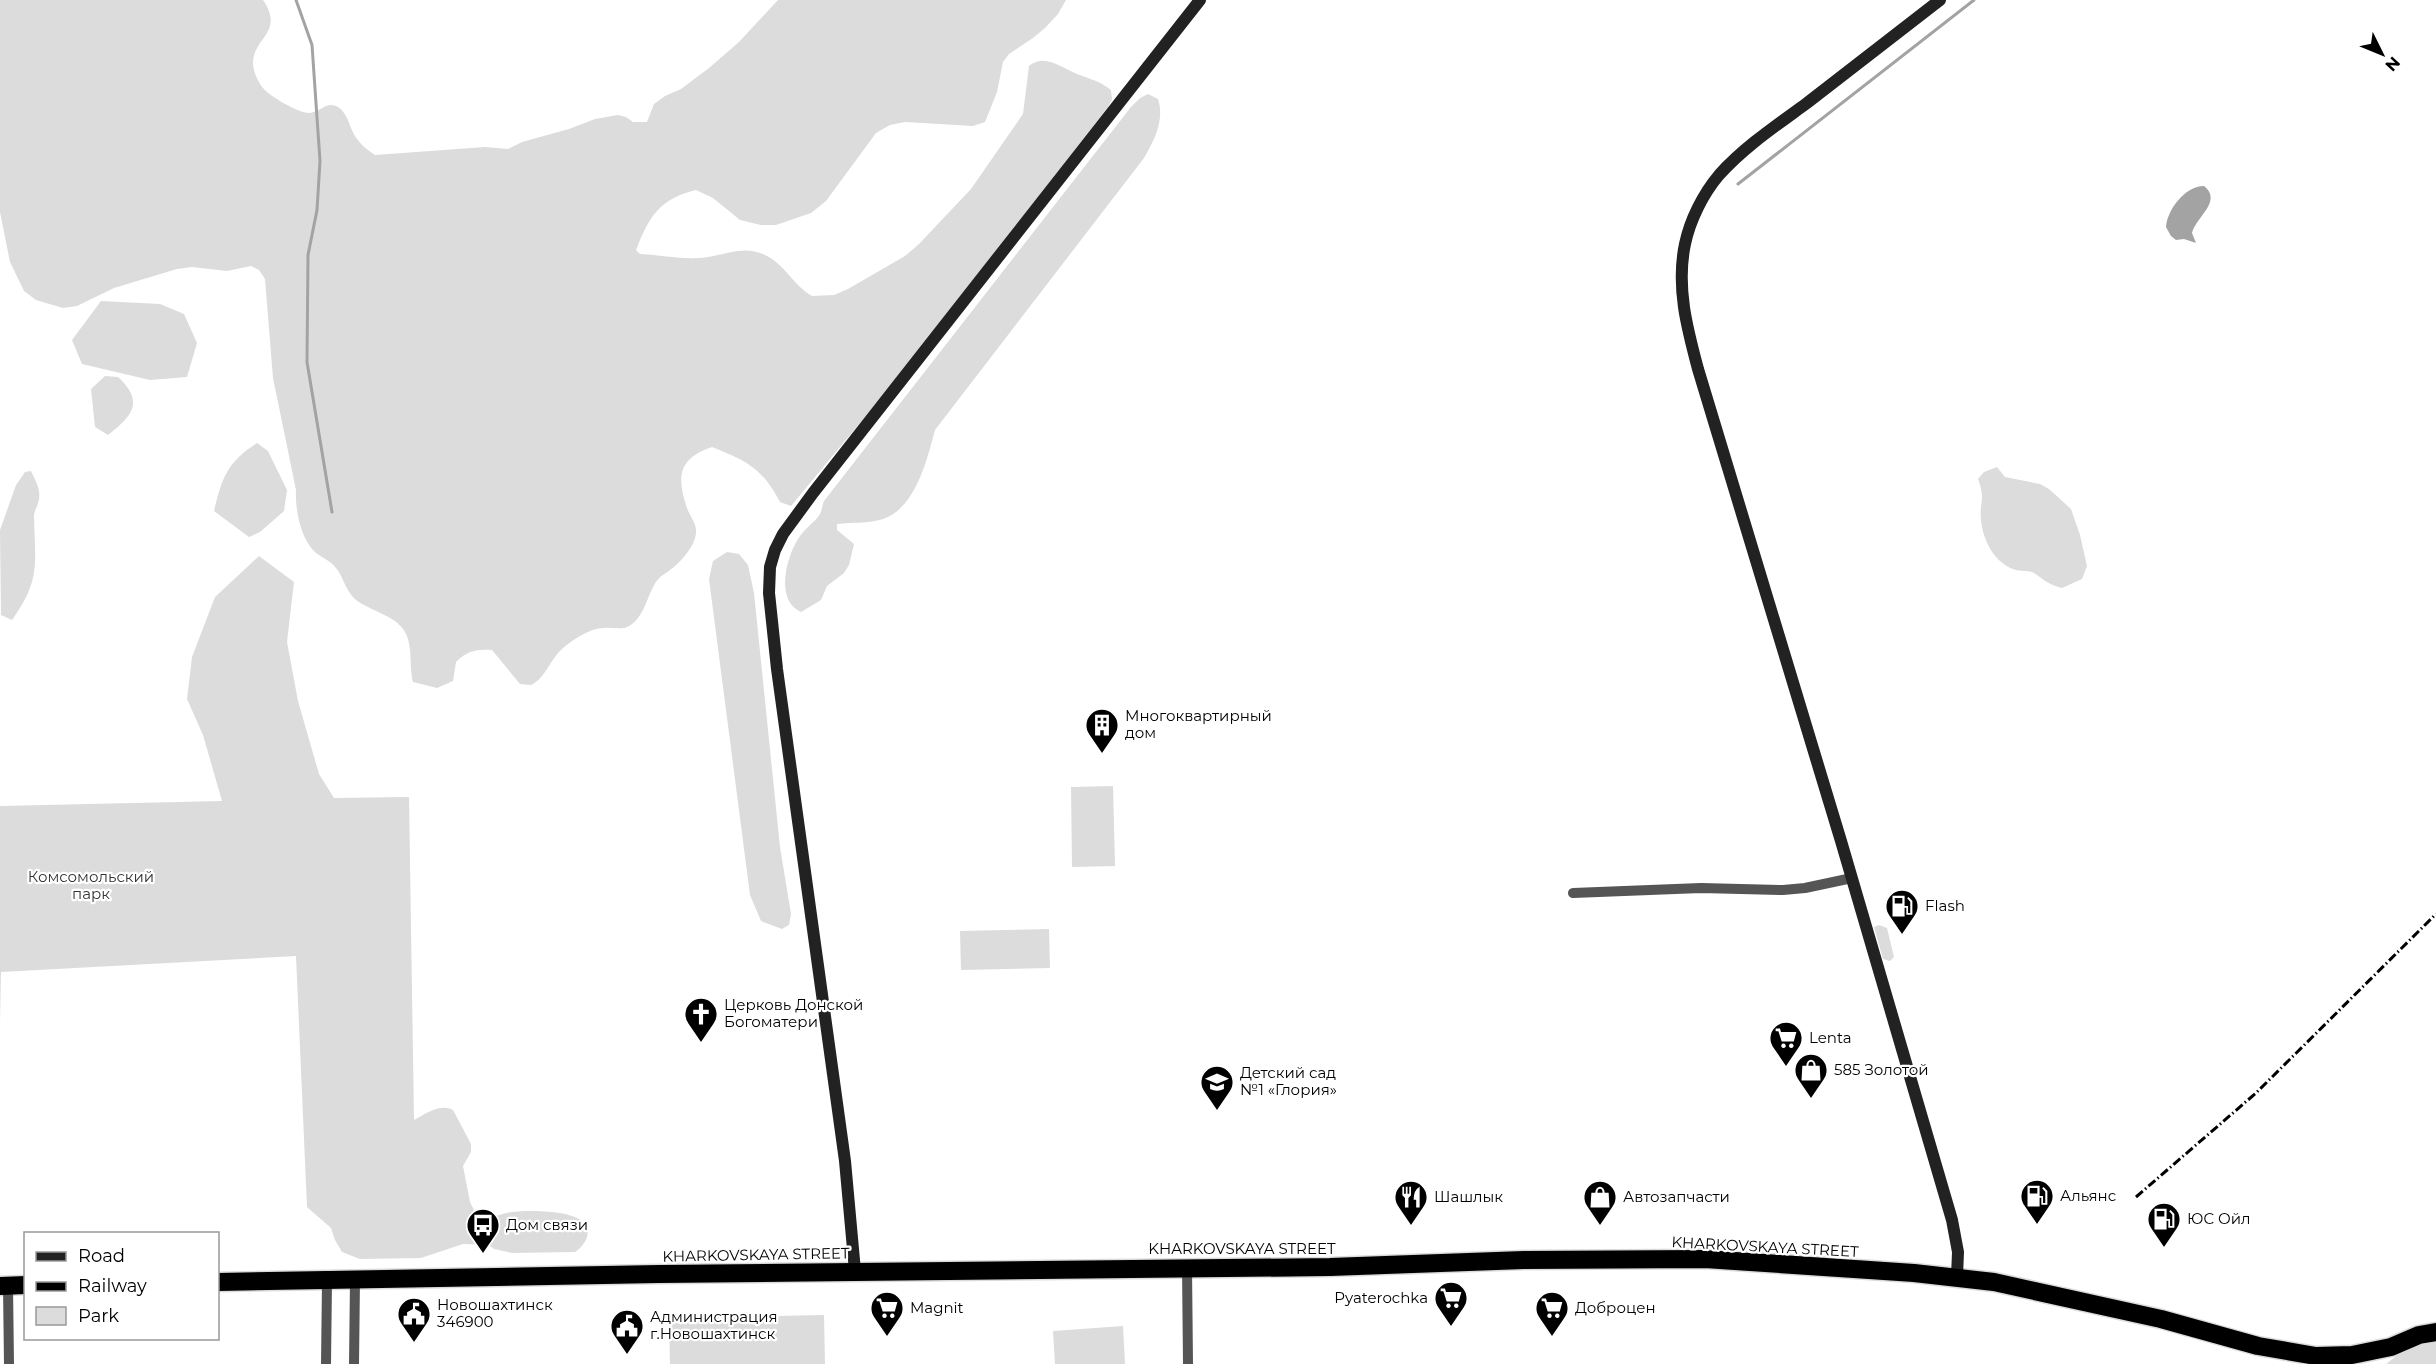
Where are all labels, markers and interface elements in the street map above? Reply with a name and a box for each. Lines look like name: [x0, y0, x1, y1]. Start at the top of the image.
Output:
north arrow: [2352, 24, 2412, 84]
text: N: [2381, 53, 2404, 75]
place label: Многоквартирный дом: [1125, 706, 1272, 742]
building icon: Многоквартирный дом: [1084, 707, 1120, 754]
park label: Комсомольский парк: [28, 867, 154, 903]
fuel station icon: Flash: [1884, 888, 1920, 935]
place label: Flash: [1925, 896, 1965, 915]
place label: Церковь Донской Богоматери: [724, 995, 863, 1031]
church icon: Церковь Донской Богоматери: [683, 996, 719, 1043]
supermarket icon: Lenta: [1768, 1020, 1804, 1067]
place label: Lenta: [1809, 1028, 1852, 1047]
shop icon: 585 Золотой: [1793, 1052, 1829, 1099]
place label: 585 Золотой: [1834, 1060, 1929, 1079]
place label: Детский сад №1 «Глория»: [1240, 1063, 1337, 1099]
school or university icon: Детский сад №1 «Глория»: [1199, 1064, 1235, 1111]
fuel station icon: Альянс: [2019, 1178, 2055, 1225]
restaurant icon: Шашлык: [1393, 1179, 1429, 1226]
shop icon: Автозапчасти: [1582, 1179, 1618, 1226]
place label: Альянс: [2060, 1186, 2116, 1205]
place label: Шашлык: [1434, 1187, 1503, 1206]
place label: Автозапчасти: [1623, 1187, 1730, 1206]
fuel station icon: ЮC Ойл: [2146, 1201, 2182, 1248]
bus stop icon: Дом связи: [465, 1207, 501, 1254]
place label: ЮC Ойл: [2187, 1209, 2251, 1228]
place label: Дом связи: [506, 1215, 588, 1234]
legend: [24, 1232, 219, 1340]
street label: KHARKOVSKAYA STREET: [1671, 1232, 1859, 1261]
street label: KHARKOVSKAYA STREET: [1148, 1239, 1336, 1258]
street label: KHARKOVSKAYA STREET: [662, 1243, 850, 1266]
text: Road: [78, 1245, 125, 1267]
text: Railway: [78, 1275, 147, 1297]
supermarket icon: Pyaterochka: [1433, 1280, 1469, 1327]
place label: Pyaterochka: [1334, 1288, 1428, 1307]
supermarket icon: Magnit: [869, 1290, 905, 1337]
supermarket icon: Доброцен: [1534, 1290, 1570, 1337]
place label: Новошахтинск 346900: [437, 1295, 553, 1331]
public building icon: Новошахтинск 346900: [396, 1296, 432, 1343]
place label: Magnit: [910, 1298, 964, 1317]
place label: Доброцен: [1575, 1298, 1656, 1317]
text: Park: [78, 1305, 119, 1327]
place label: Администрация г.Новошахтинск: [650, 1307, 778, 1343]
public building icon: Администрация г.Новошахтинск: [609, 1308, 645, 1355]

